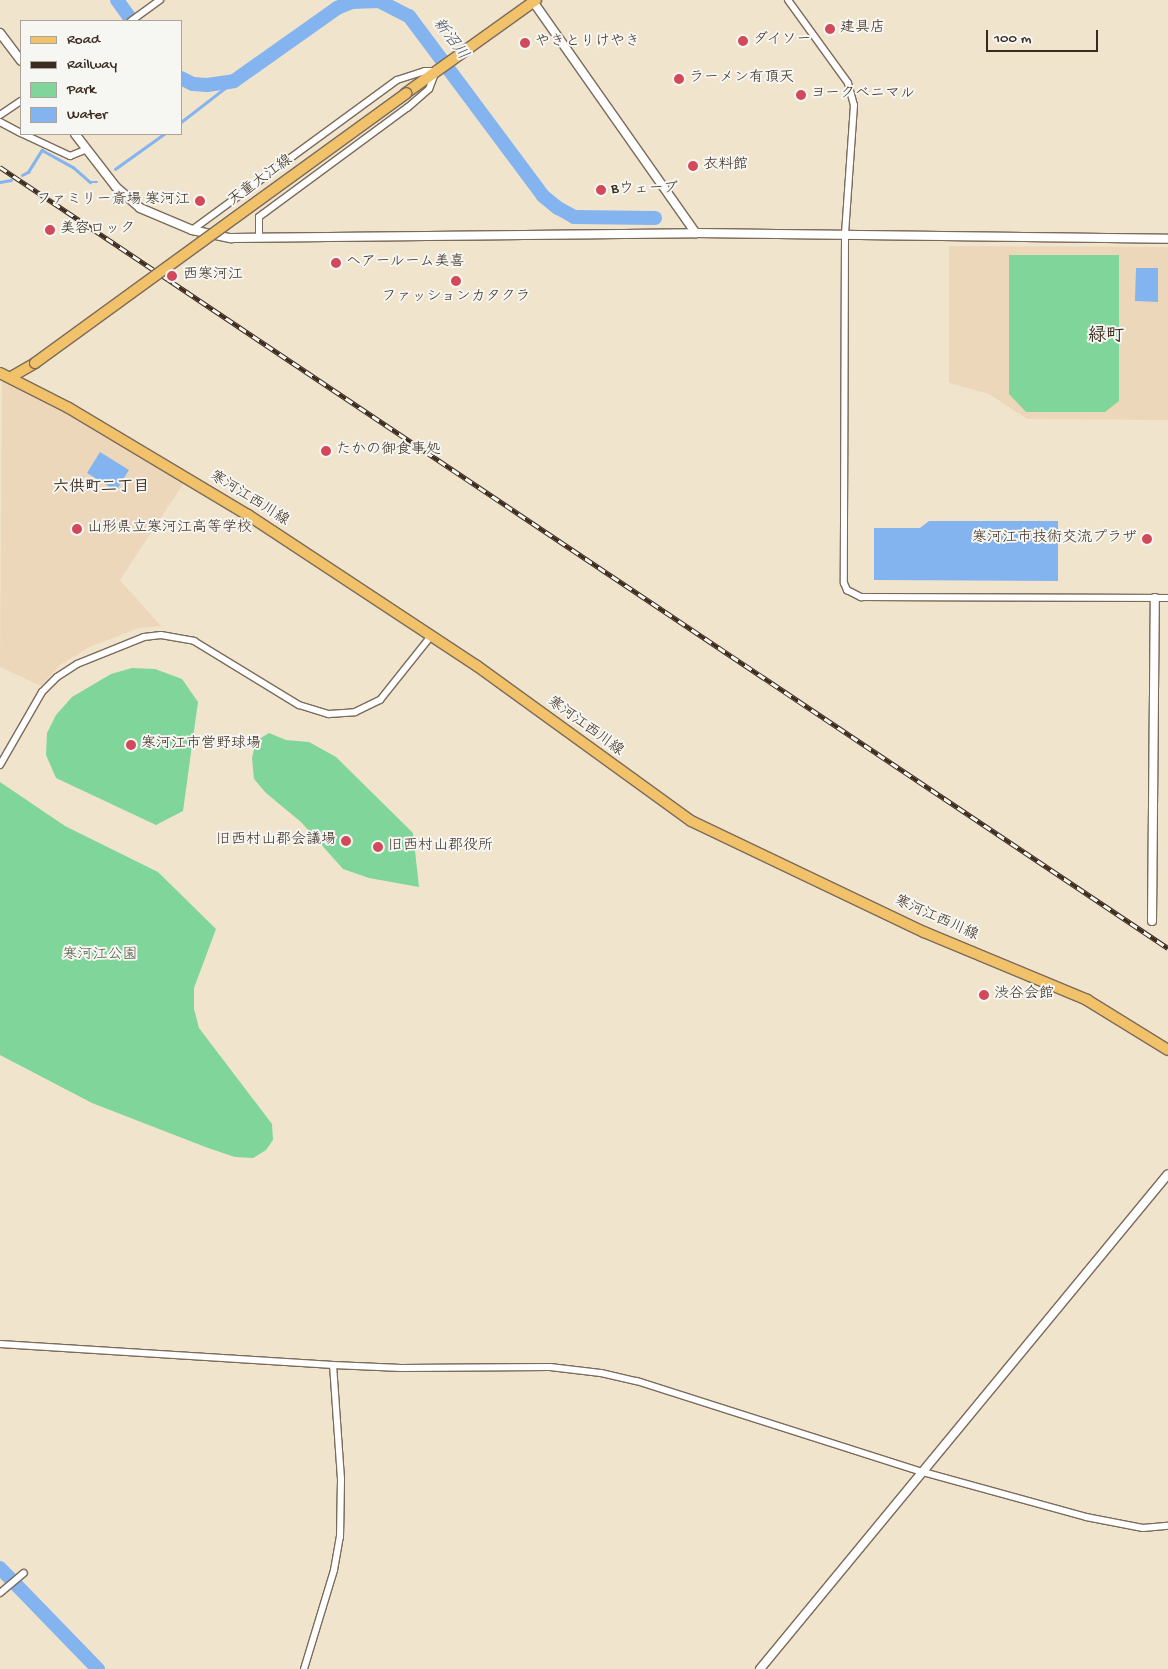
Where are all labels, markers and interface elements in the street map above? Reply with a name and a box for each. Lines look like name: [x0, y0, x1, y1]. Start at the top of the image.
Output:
water label: 新沼川: [427, 15, 471, 65]
legend: [20, 20, 182, 135]
place label: 建具店: [840, 20, 885, 38]
scale bar: [988, 20, 1100, 52]
marker: 建具店: [824, 23, 836, 35]
text: 100 m: [994, 30, 1031, 48]
text: Road: [67, 31, 100, 49]
place label: ダイソー: [753, 32, 813, 50]
place label: やきとりけやき: [535, 34, 640, 52]
marker: ダイソー: [737, 35, 749, 47]
marker: やきとりけやき: [519, 37, 531, 49]
text: Railway: [67, 56, 117, 74]
place label: ラーメン有頂天: [689, 70, 794, 88]
marker: ラーメン有頂天: [673, 73, 685, 85]
text: Park: [67, 81, 96, 99]
place label: ヨークベニマル: [811, 86, 915, 104]
marker: ヨークベニマル: [795, 89, 807, 101]
text: Water: [67, 106, 107, 124]
street label: 天童大江線: [225, 152, 297, 210]
place label: 衣料館: [703, 157, 748, 175]
marker: 衣料館: [687, 160, 699, 172]
place label: Bウェーブ: [611, 181, 679, 199]
marker: Bウェーブ: [595, 184, 607, 196]
place label: ファミリー斎場 寒河江: [36, 192, 190, 210]
marker: ファミリー斎場 寒河江: [194, 195, 206, 207]
place label: 美容ロック: [60, 221, 135, 239]
marker: 美容ロック: [44, 224, 56, 236]
place label: ヘアールーム美喜: [346, 254, 466, 272]
marker: ヘアールーム美喜: [330, 257, 342, 269]
place label: 西寒河江: [183, 267, 243, 285]
marker: 西寒河江: [165, 269, 179, 283]
marker: ファッションカタクラ: [450, 275, 462, 287]
place label: ファッションカタクラ: [381, 289, 531, 307]
district label: 緑町: [1088, 326, 1124, 348]
place label: たかの御食事処: [336, 442, 441, 460]
marker: たかの御食事処: [320, 445, 332, 457]
street label: 寒河江西川線: [206, 468, 292, 530]
district label: 六供町二丁目: [53, 479, 149, 499]
place label: 山形県立寒河江高等学校: [87, 520, 252, 538]
marker: 山形県立寒河江高等学校: [71, 523, 83, 535]
place label: 寒河江市技術交流プラザ: [972, 530, 1137, 548]
marker: 寒河江市技術交流プラザ: [1141, 533, 1153, 545]
street label: 寒河江西川線: [543, 693, 627, 761]
place label: 寒河江市営野球場: [141, 736, 261, 754]
marker: 寒河江市営野球場: [125, 739, 137, 751]
place label: 旧西村山郡会議場: [216, 832, 336, 850]
marker: 旧西村山郡会議場: [340, 835, 352, 847]
place label: 旧西村山郡役所: [388, 838, 493, 856]
marker: 旧西村山郡役所: [372, 841, 384, 853]
street label: 寒河江西川線: [891, 892, 981, 946]
park label: 寒河江公園: [63, 947, 137, 965]
place label: 渋谷会館: [994, 986, 1054, 1004]
marker: 渋谷会館: [978, 989, 990, 1001]

